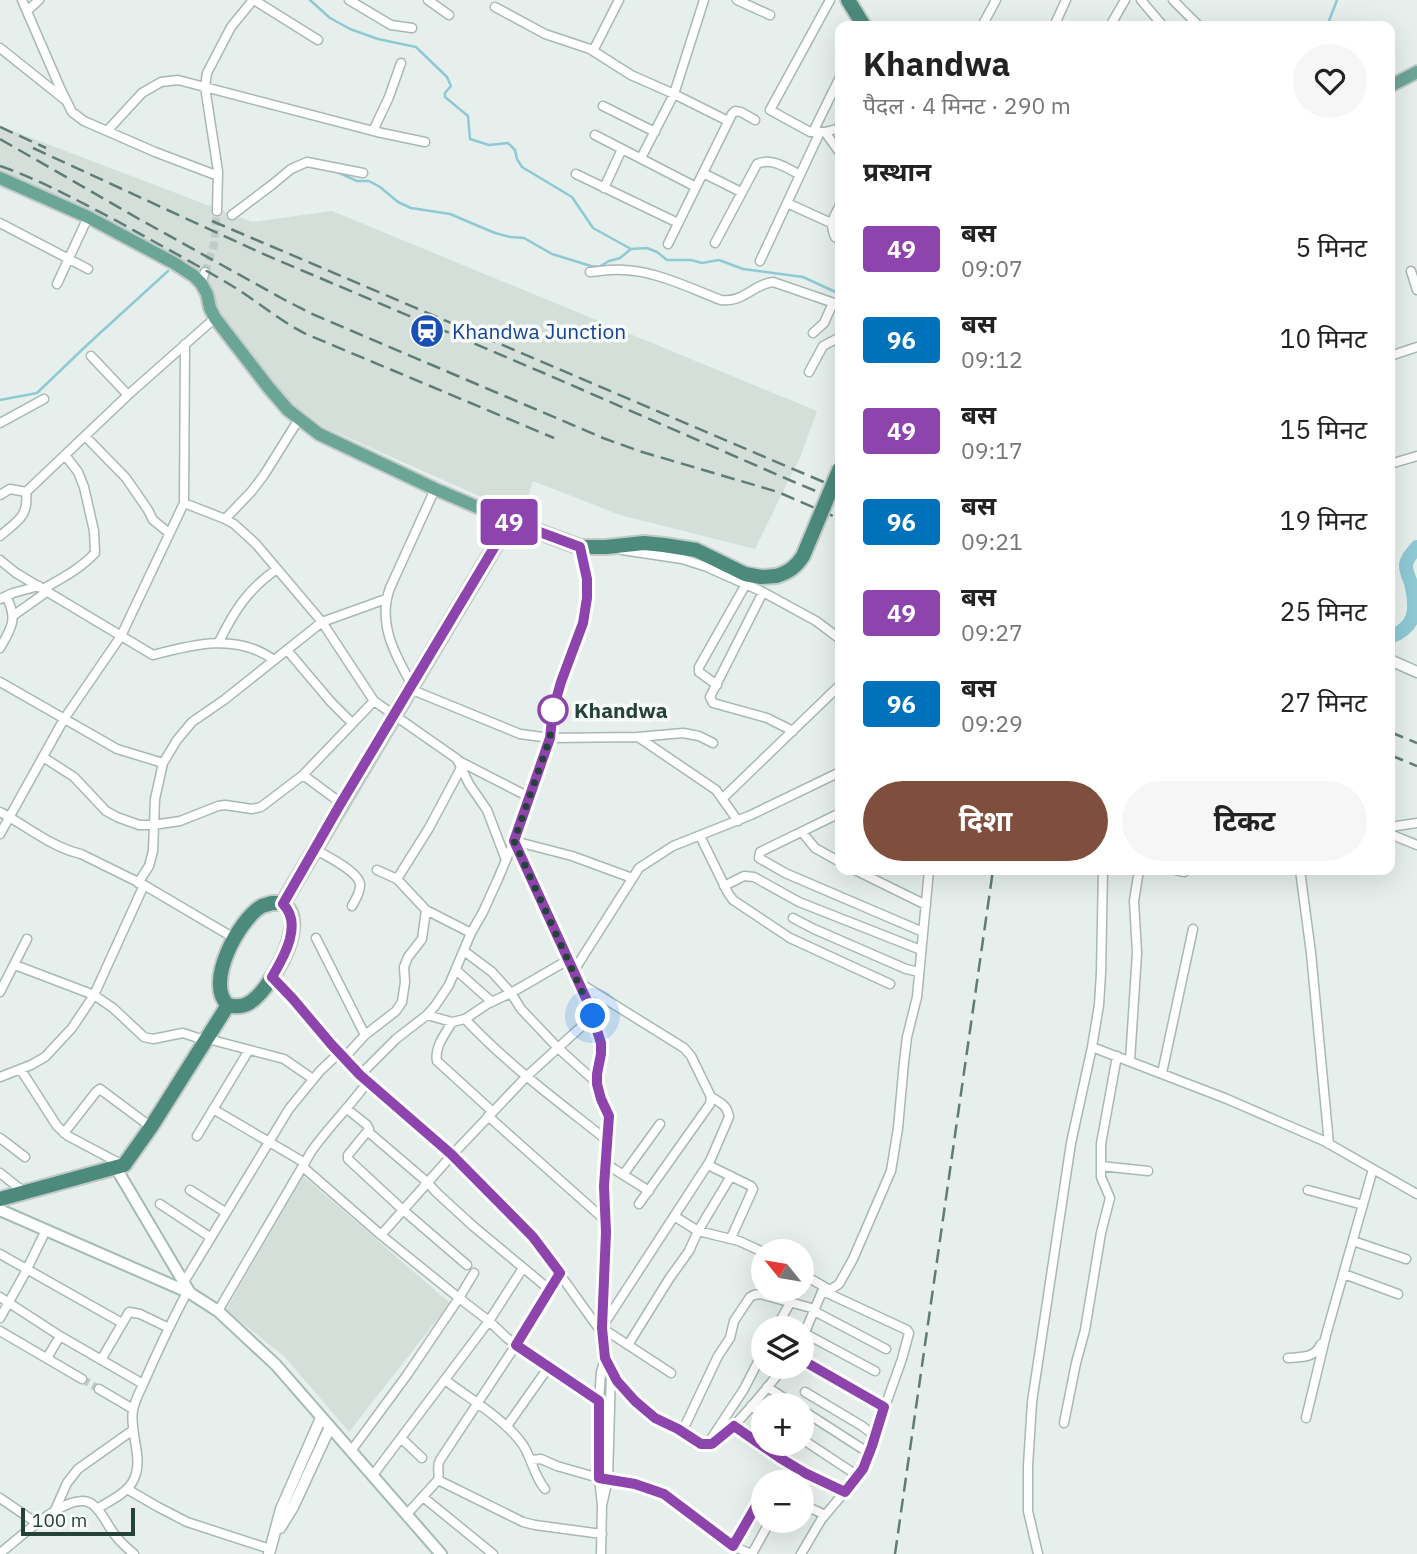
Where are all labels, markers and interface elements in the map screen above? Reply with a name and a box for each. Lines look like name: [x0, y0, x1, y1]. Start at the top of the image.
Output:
text: Khandwa: [863, 42, 1010, 85]
button: heart: [1293, 44, 1367, 118]
text: पैदल · 4 मिनट · 290 m: [863, 90, 1071, 120]
text: प्रस्थान: [863, 154, 931, 188]
text: बस: [961, 215, 996, 249]
text: 5 मिनट: [1295, 230, 1367, 264]
text: 49: [887, 233, 916, 265]
text: 09:07: [961, 253, 1023, 283]
text: बस: [961, 306, 996, 340]
station icon: Khandwa Junction: [408, 312, 446, 350]
place label: Khandwa Junction: [452, 317, 626, 345]
text: 10 मिनट: [1280, 321, 1367, 355]
text: 96: [887, 324, 916, 356]
text: 09:12: [961, 344, 1023, 374]
text: बस: [961, 397, 996, 431]
text: 15 मिनट: [1280, 412, 1367, 446]
text: 49: [887, 415, 916, 447]
text: 09:17: [961, 435, 1023, 465]
text: बस: [961, 488, 996, 522]
line badge: 49: [477, 499, 540, 545]
text: 19 मिनट: [1280, 503, 1367, 537]
text: 49: [495, 506, 523, 538]
text: 96: [887, 506, 916, 538]
text: 09:21: [961, 526, 1023, 556]
text: बस: [961, 579, 996, 613]
text: 25 मिनट: [1280, 594, 1367, 628]
text: 49: [887, 597, 916, 629]
text: 09:27: [961, 617, 1023, 647]
text: बस: [961, 670, 996, 704]
text: 27 मिनट: [1280, 685, 1367, 719]
text: 96: [887, 688, 916, 720]
marker: Khandwa: [538, 695, 568, 725]
place label: Khandwa: [574, 696, 668, 724]
text: 09:29: [961, 708, 1023, 738]
button: दिशा: [863, 781, 1108, 861]
button: टिकट: [1122, 781, 1367, 861]
your location: [575, 998, 610, 1033]
north arrow: [751, 1239, 814, 1302]
map controls: [751, 1239, 814, 1533]
button: layers: [751, 1316, 814, 1379]
button: +: [751, 1393, 814, 1456]
button: −: [751, 1470, 814, 1533]
scale bar: [21, 1505, 135, 1537]
text: 100 m: [32, 1508, 87, 1532]

